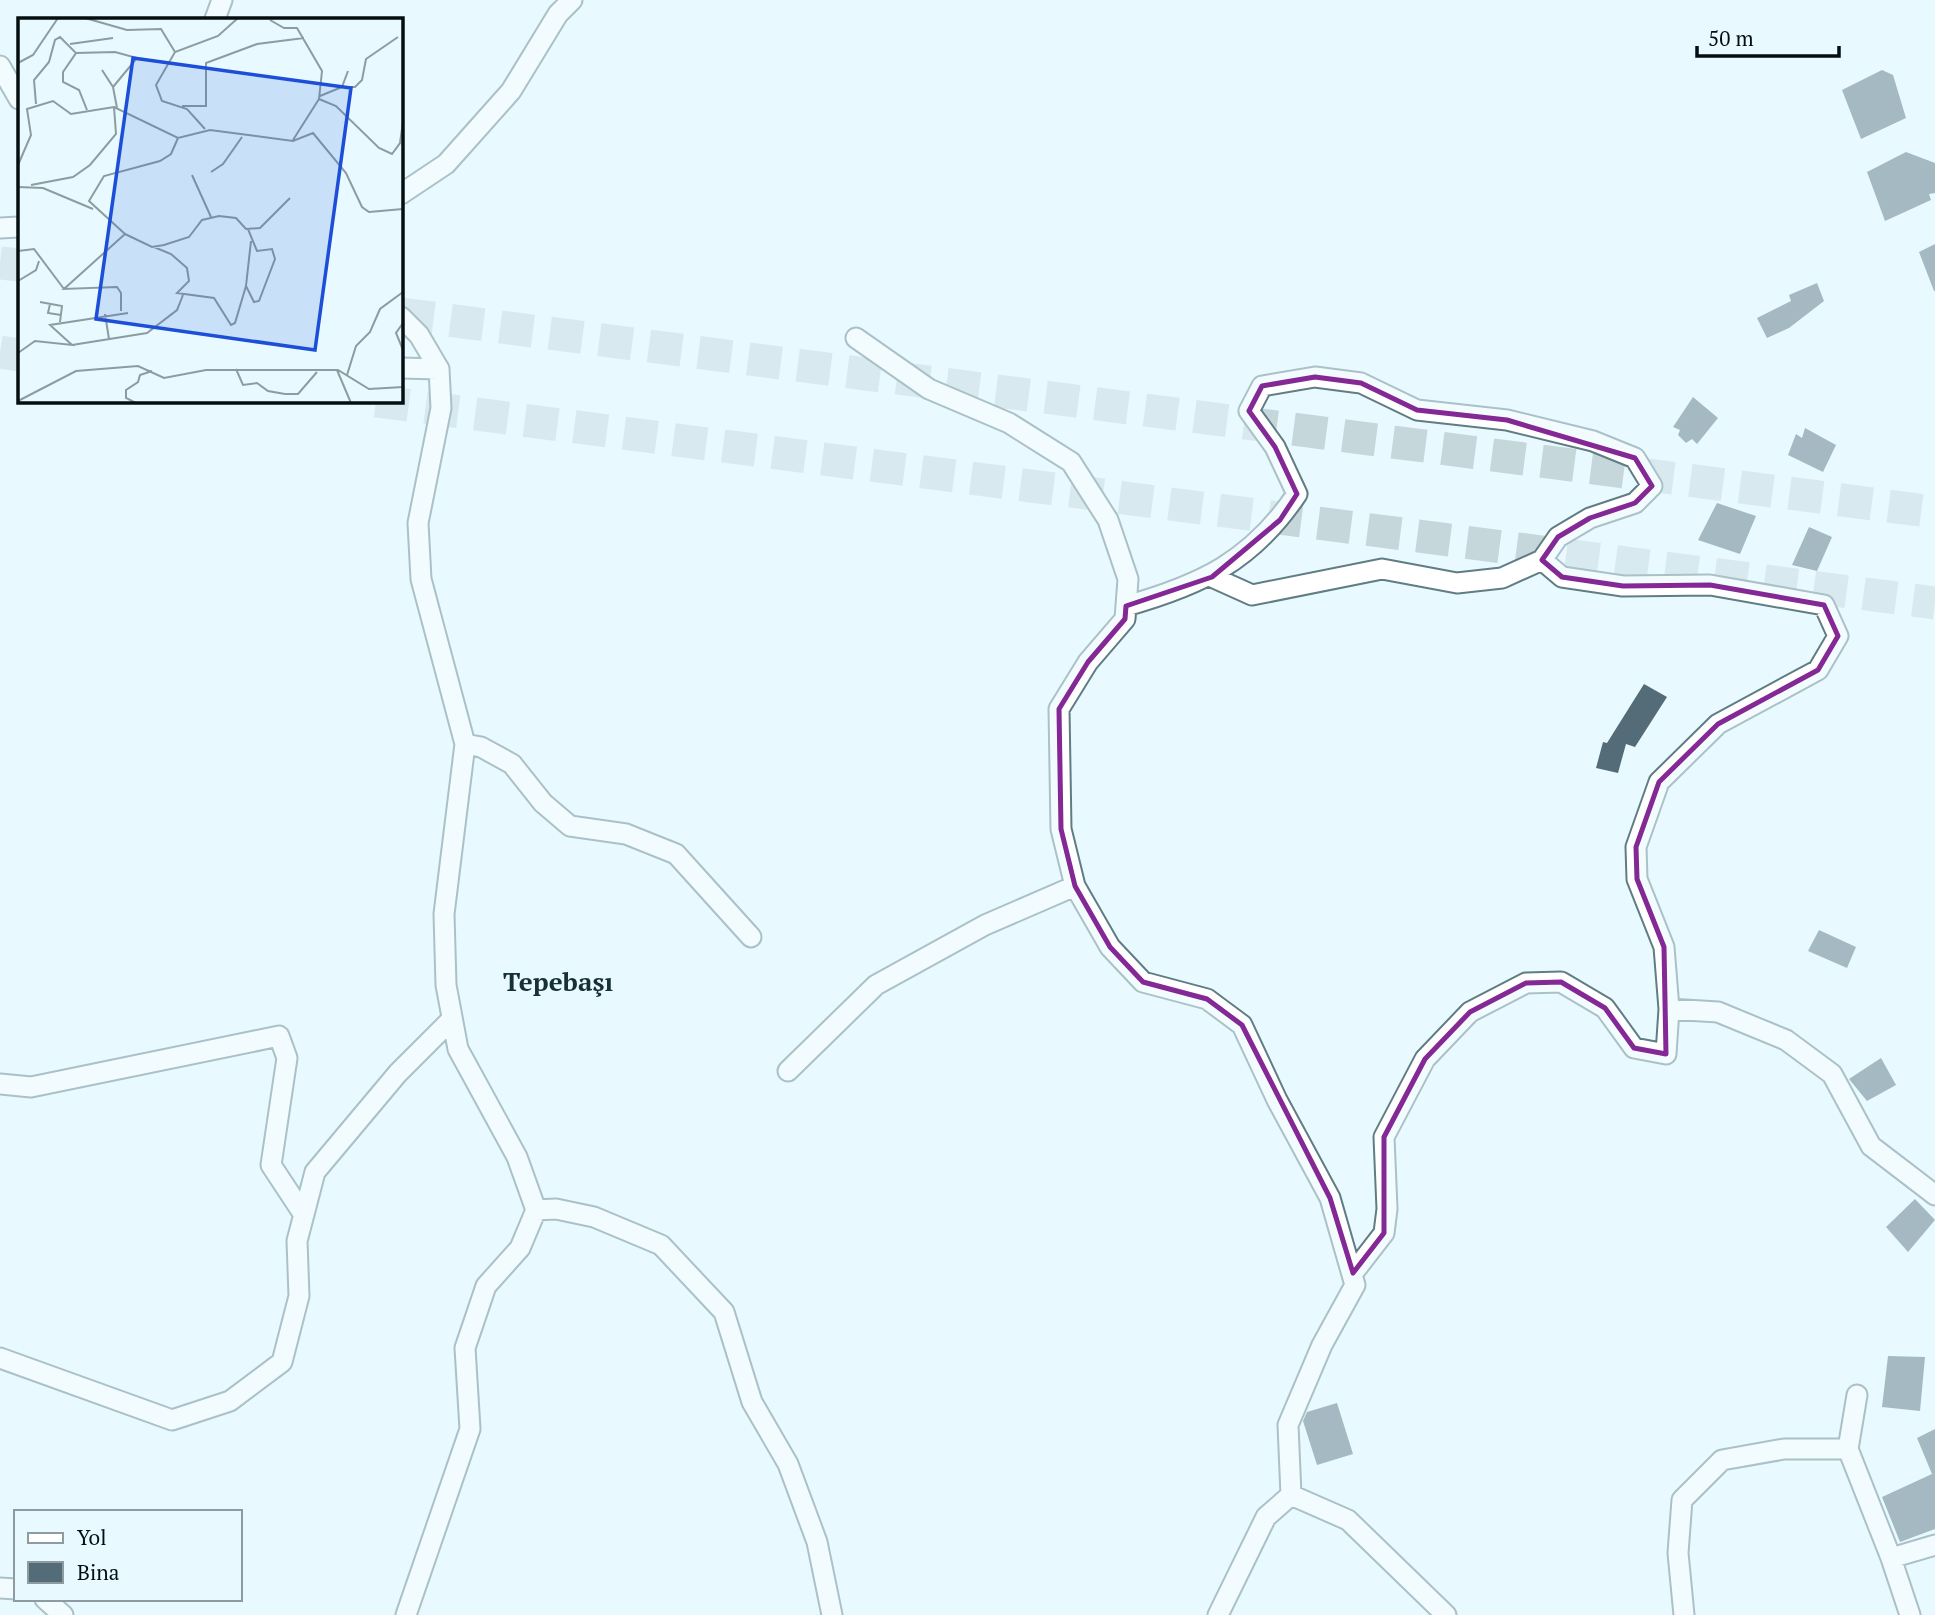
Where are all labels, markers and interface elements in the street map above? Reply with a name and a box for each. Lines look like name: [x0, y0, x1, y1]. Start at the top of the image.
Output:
scale bar: [1697, 14, 1839, 58]
inset map: [18, 18, 402, 402]
text: 50 m: [1708, 24, 1754, 52]
district label: Tepebaşı: [503, 964, 613, 998]
legend: [14, 1510, 242, 1601]
text: Yol: [77, 1523, 107, 1551]
text: Bina: [77, 1558, 120, 1586]

